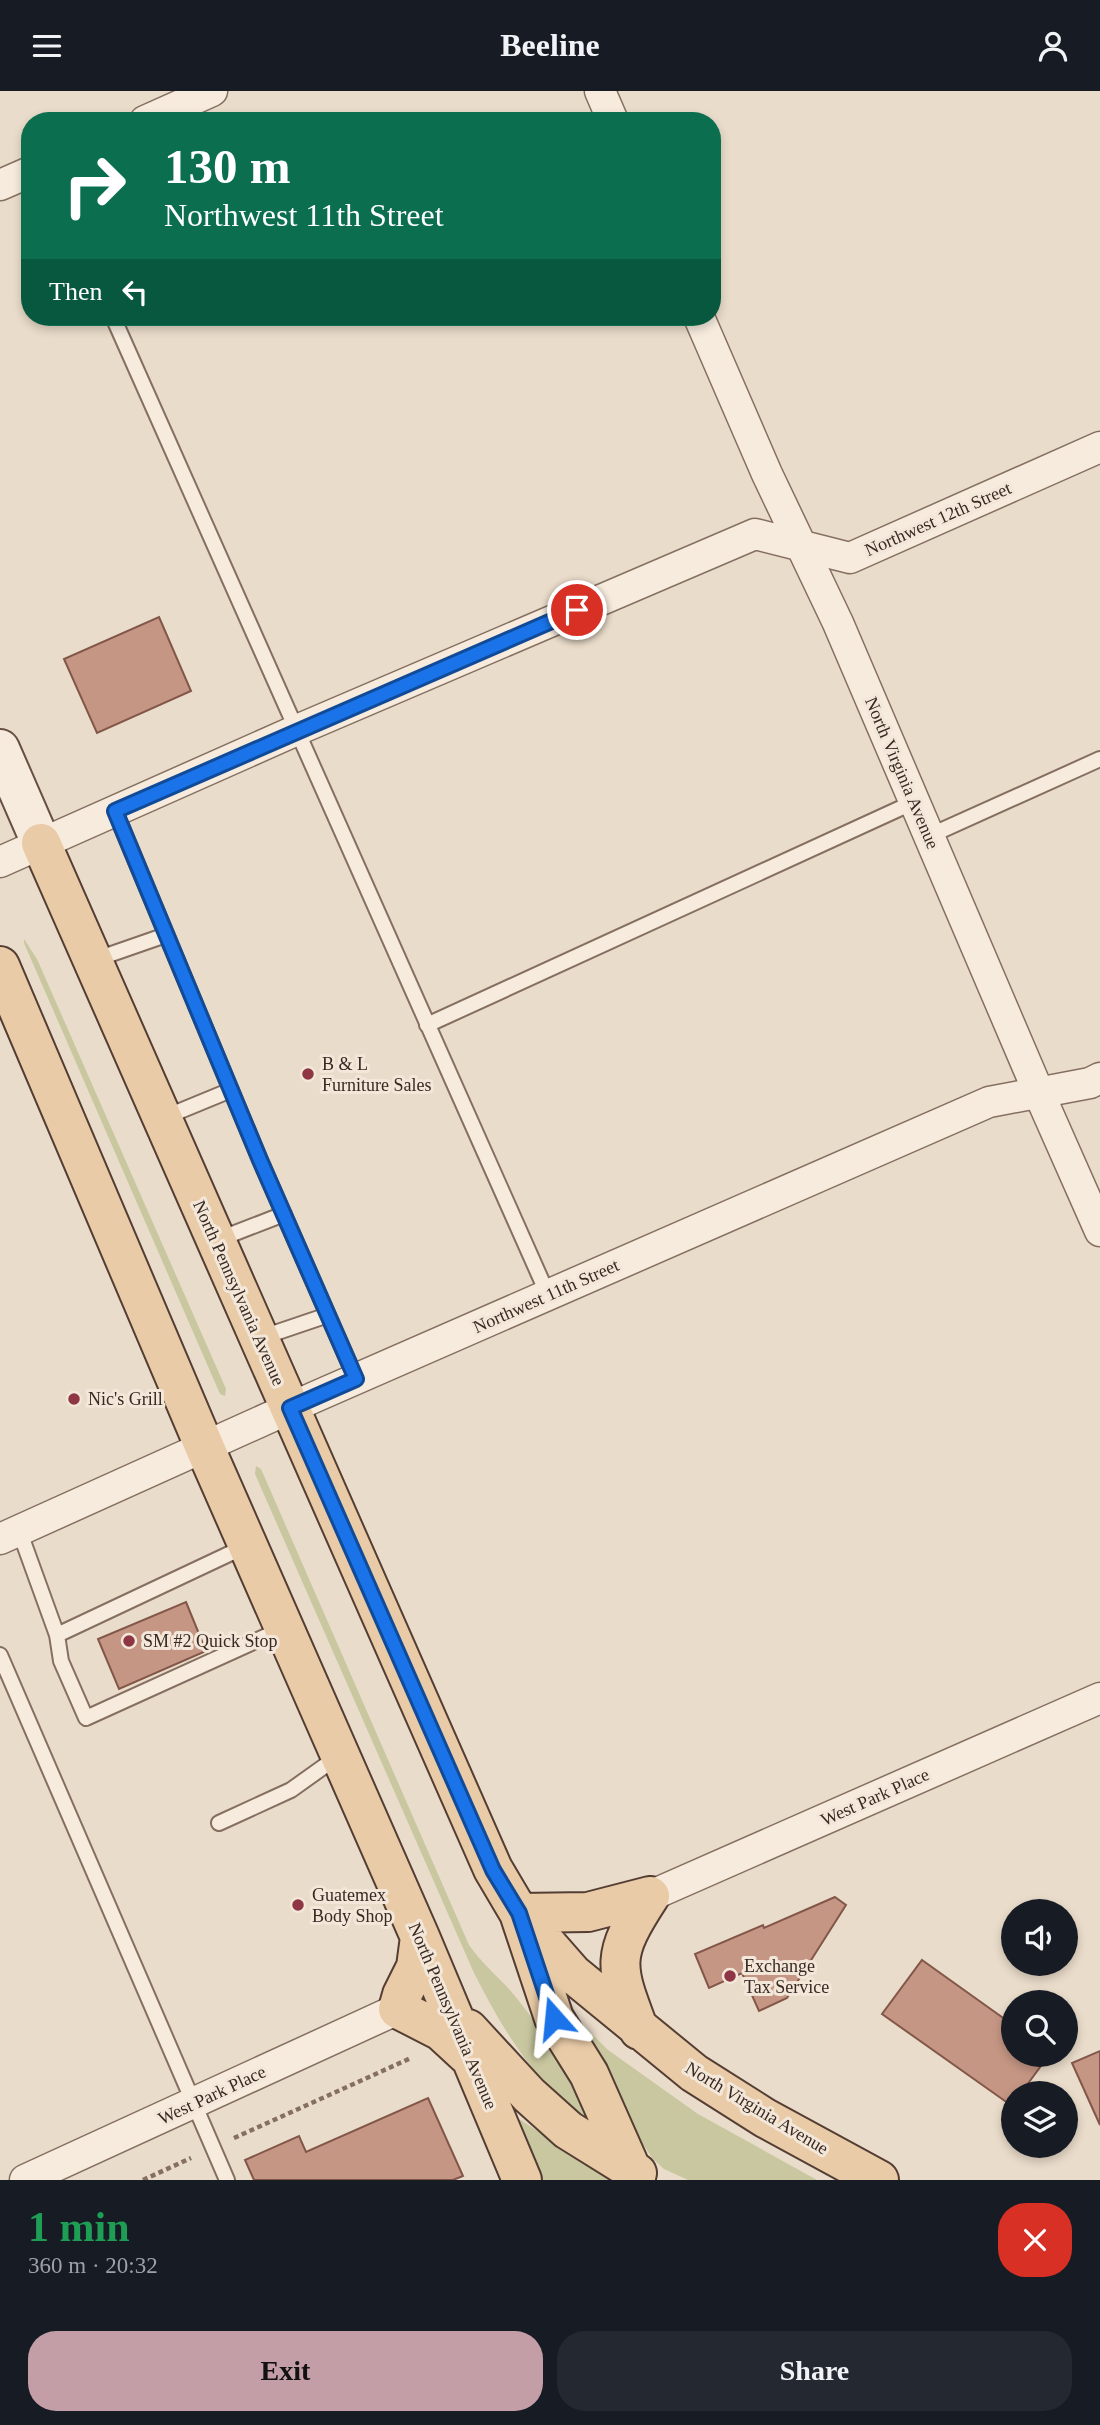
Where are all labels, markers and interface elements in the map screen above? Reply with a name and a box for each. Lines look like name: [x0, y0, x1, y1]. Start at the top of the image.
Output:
icon: menu: [28, 27, 66, 65]
text: Beeline: [500, 27, 600, 63]
icon: person: [1034, 27, 1072, 65]
text: 130 m: [164, 139, 291, 194]
icon: right: [49, 140, 140, 231]
text: Northwest 11th Street: [164, 197, 444, 233]
icon: left: [116, 273, 154, 311]
text: Then: [49, 277, 102, 306]
street label: Northwest 12th Street: [862, 478, 1014, 560]
pin: [547, 580, 607, 640]
icon: arrive: [558, 591, 596, 629]
street label: North Virginia Avenue: [861, 694, 943, 852]
place label: B & L Furniture Sales: [322, 1054, 432, 1095]
marker: B & L Furniture Sales: [300, 1066, 316, 1082]
street label: North Pennsylvania Avenue: [189, 1197, 289, 1389]
street label: Northwest 11th Street: [470, 1255, 622, 1337]
place label: Nic's Grill: [88, 1389, 163, 1409]
marker: Nic's Grill: [66, 1391, 82, 1407]
place label: SM #2 Quick Stop: [143, 1631, 278, 1651]
marker: SM #2 Quick Stop: [121, 1633, 137, 1649]
street label: West Park Place: [818, 1764, 932, 1830]
place label: Guatemex Body Shop: [312, 1885, 393, 1926]
marker: Guatemex Body Shop: [290, 1897, 306, 1913]
map controls: [1001, 1899, 1078, 2158]
button: sound: [1001, 1899, 1078, 1976]
street label: North Pennsylvania Avenue: [405, 1920, 501, 2112]
place label: Exchange Tax Service: [744, 1956, 829, 1997]
marker: Exchange Tax Service: [722, 1968, 738, 1984]
position arrow: [517, 1981, 591, 2055]
button: search: [1001, 1990, 1078, 2067]
street label: North Virginia Avenue: [682, 2057, 832, 2159]
street label: West Park Place: [155, 2061, 269, 2129]
button: layers: [1001, 2081, 1078, 2158]
button: close: [998, 2203, 1072, 2277]
text: 1 min: [28, 2204, 130, 2250]
text: 360 m · 20:32: [28, 2253, 158, 2278]
button: Exit: [28, 2331, 543, 2411]
button: Share: [557, 2331, 1072, 2411]

